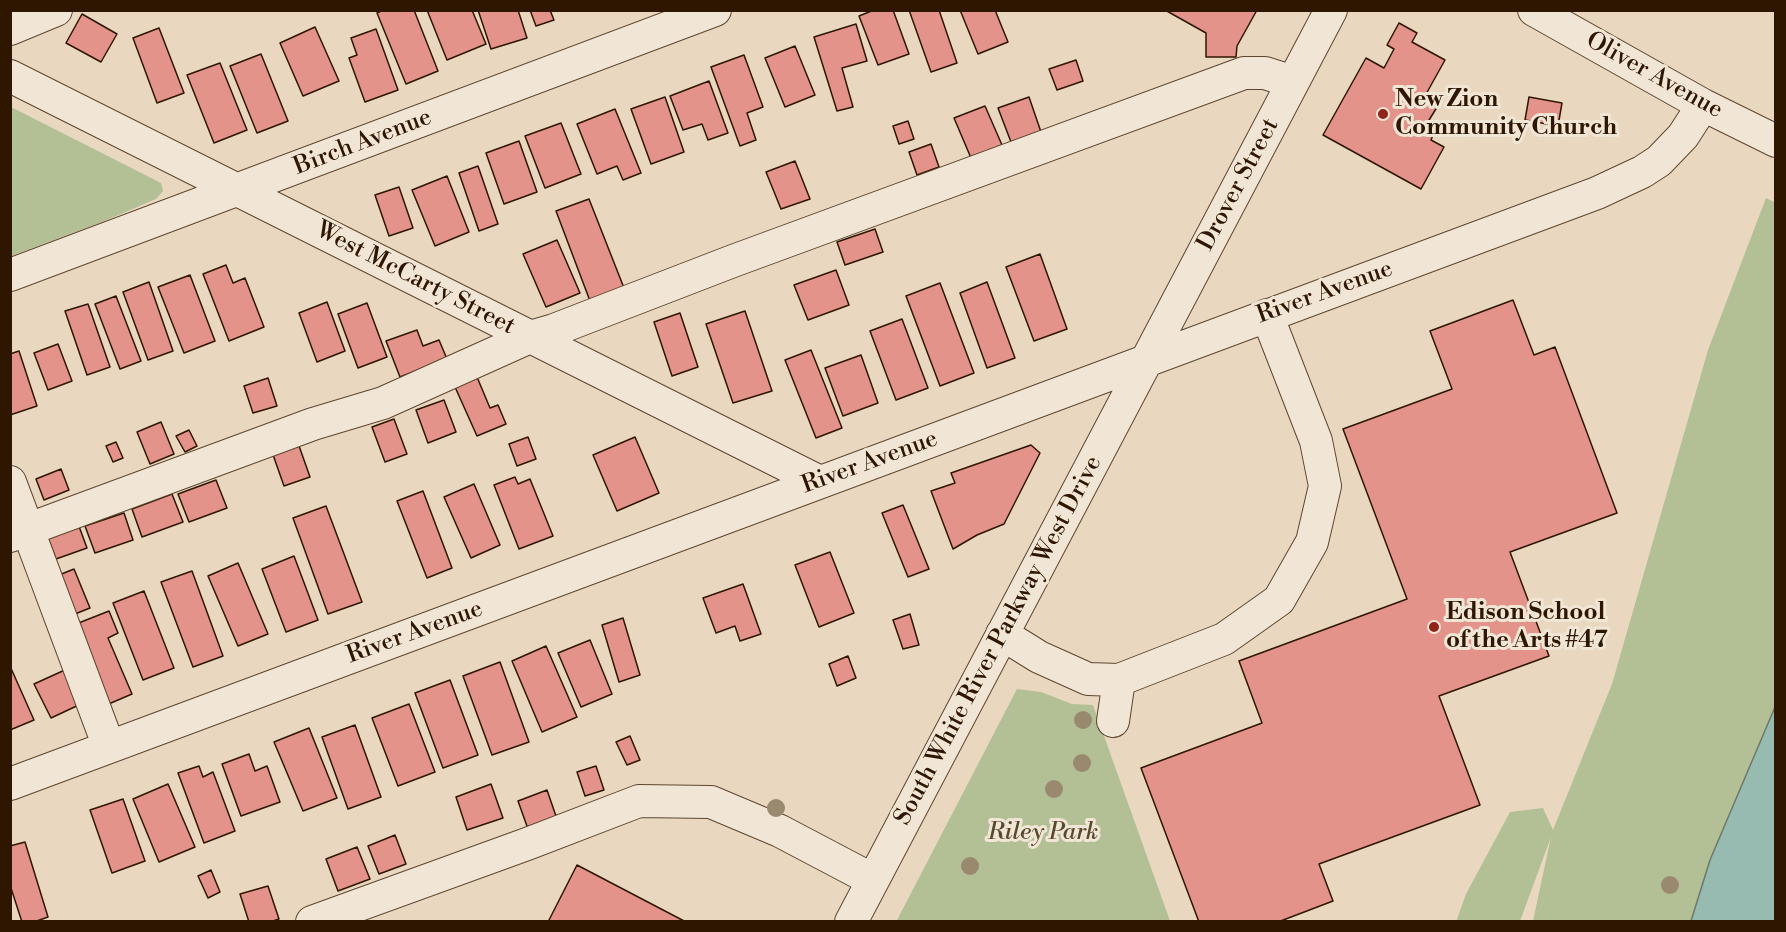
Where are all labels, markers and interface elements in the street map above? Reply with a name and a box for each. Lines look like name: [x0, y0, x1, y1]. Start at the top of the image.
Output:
street label: Oliver Avenue: [1581, 27, 1727, 125]
place label: New Zion Community Church: [1395, 86, 1617, 142]
street label: Birch Avenue: [290, 104, 436, 182]
marker: New Zion Community Church: [1376, 107, 1390, 121]
street label: Drover Street: [1192, 114, 1286, 256]
street label: West McCarty Street: [311, 216, 519, 342]
street label: River Avenue: [1253, 255, 1397, 331]
street label: River Avenue: [798, 425, 942, 501]
street label: South White River Parkway West Drive: [889, 451, 1109, 831]
street label: River Avenue: [343, 595, 487, 671]
place label: Edison School of the Arts #47: [1446, 599, 1608, 655]
marker: Edison School of the Arts #47: [1427, 620, 1441, 634]
park label: Riley Park: [988, 819, 1098, 847]

